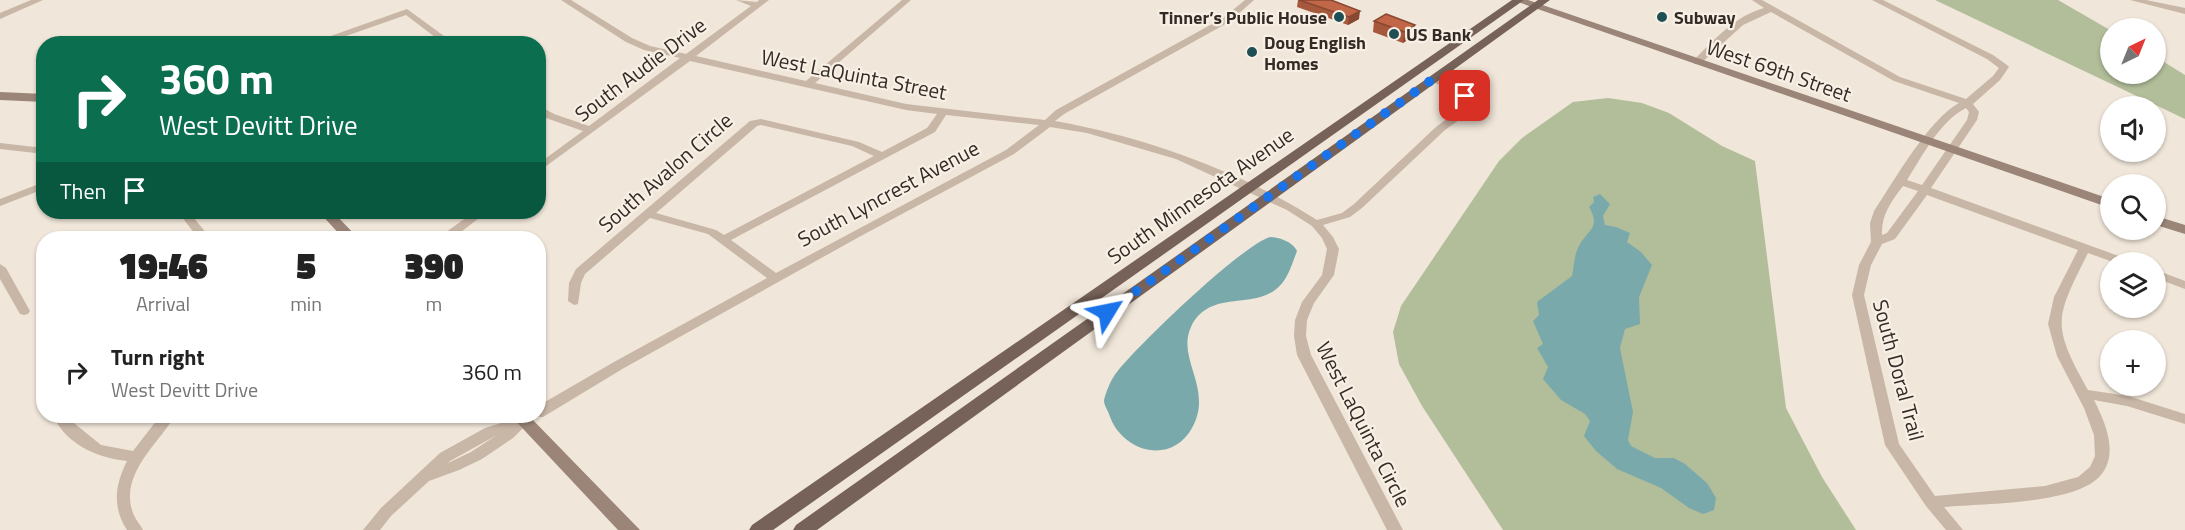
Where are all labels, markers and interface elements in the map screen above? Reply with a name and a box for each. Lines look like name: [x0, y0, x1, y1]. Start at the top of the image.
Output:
place label: Tinner’s Public House: [1159, 4, 1327, 31]
place label: Subway: [1674, 4, 1736, 31]
street label: South Audie Drive: [568, 9, 712, 129]
marker: Tinner’s Public House: [1332, 10, 1346, 24]
marker: Subway: [1655, 10, 1669, 24]
north arrow: [2100, 18, 2166, 84]
map controls: [2100, 18, 2166, 396]
place label: US Bank: [1406, 21, 1472, 48]
marker: US Bank: [1387, 27, 1401, 41]
place label: Doug English Homes: [1264, 29, 1366, 77]
street label: West 69th Street: [1702, 30, 1856, 110]
street label: West LaQuinta Street: [758, 40, 950, 108]
marker: Doug English Homes: [1245, 45, 1259, 59]
text: 360 m: [159, 46, 274, 110]
icon: right: [60, 60, 138, 138]
pin: [1439, 70, 1490, 121]
icon: arrive: [1448, 79, 1481, 112]
button: sound: [2100, 96, 2166, 162]
text: West Devitt Drive: [159, 104, 358, 145]
street label: South Avalon Circle: [591, 104, 739, 240]
street label: South Minnesota Avenue: [1100, 118, 1300, 272]
street label: South Lyncrest Avenue: [791, 132, 985, 254]
text: Then: [60, 174, 106, 208]
icon: arrive: [118, 174, 151, 207]
button: search: [2100, 174, 2166, 240]
text: 19:46: [118, 238, 208, 293]
text: 5: [296, 238, 316, 293]
text: 390: [404, 238, 464, 293]
button: layers: [2100, 252, 2166, 318]
position arrow: [1075, 280, 1139, 344]
text: Arrival: [136, 288, 190, 319]
text: min: [290, 288, 322, 319]
text: m: [426, 288, 442, 319]
street label: South Doral Trail: [1865, 296, 1933, 444]
button: +: [2100, 330, 2166, 396]
street label: West LaQuinta Circle: [1308, 336, 1420, 512]
text: Turn right: [111, 340, 205, 374]
text: 360 m: [462, 355, 522, 389]
icon: right: [60, 356, 93, 389]
text: West Devitt Drive: [111, 374, 258, 405]

